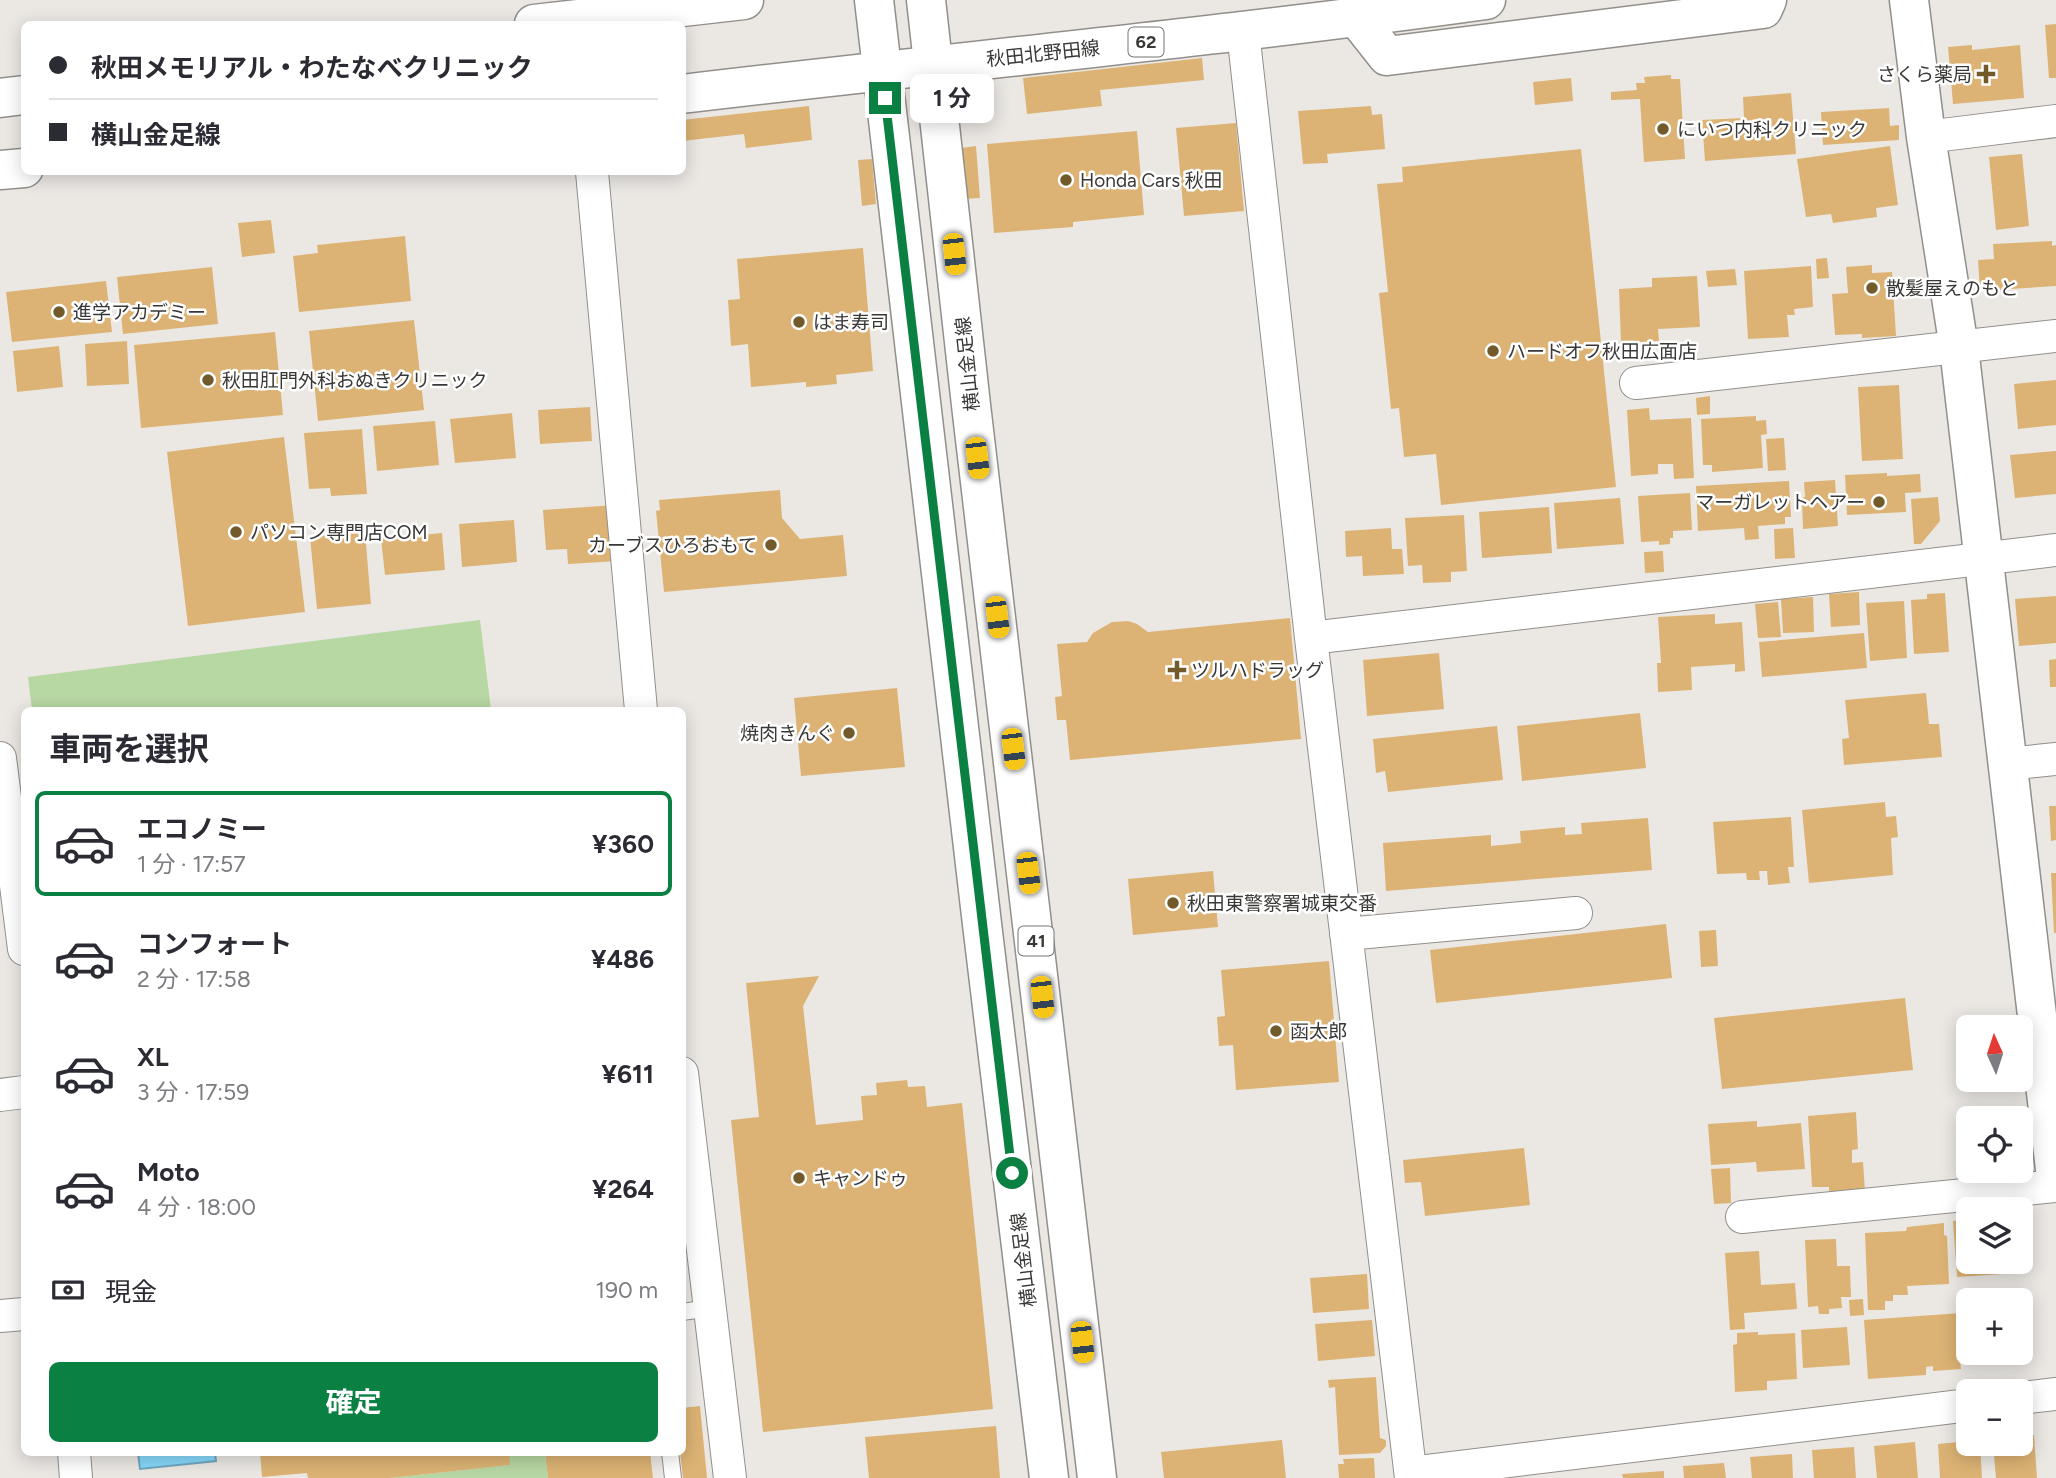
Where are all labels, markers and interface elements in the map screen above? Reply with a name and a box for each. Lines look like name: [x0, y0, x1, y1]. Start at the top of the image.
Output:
road number: 62: [1128, 28, 1164, 56]
street label: 秋田北野田線: [985, 36, 1101, 71]
text: 秋田メモリアル・わたなべクリニック: [91, 52, 533, 84]
place label: さくら薬局: [1877, 63, 1972, 86]
marker: さくら薬局: [1978, 66, 1994, 82]
callout: 1 分: [910, 74, 994, 122]
route end: [869, 82, 901, 114]
text: 1 分: [933, 84, 971, 112]
place label: にいつ内科クリニック: [1677, 118, 1867, 141]
text: 横山金足線: [91, 119, 221, 151]
marker: にいつ内科クリニック: [1655, 121, 1671, 137]
place label: Honda Cars 秋田: [1080, 169, 1223, 192]
marker: Honda Cars 秋田: [1058, 172, 1074, 188]
car: [942, 232, 967, 276]
place label: 散髪屋えのもと: [1886, 277, 2019, 300]
marker: 散髪屋えのもと: [1864, 280, 1880, 296]
place label: 進学アカデミー: [73, 301, 206, 324]
marker: 進学アカデミー: [51, 304, 67, 320]
place label: はま寿司: [813, 311, 889, 334]
marker: はま寿司: [791, 314, 807, 330]
street label: 横山金足線: [951, 315, 984, 412]
place label: ハードオフ秋田広面店: [1507, 340, 1697, 363]
marker: ハードオフ秋田広面店: [1485, 343, 1501, 359]
place label: 秋田肛門外科おぬきクリニック: [222, 369, 488, 392]
marker: 秋田肛門外科おぬきクリニック: [200, 372, 216, 388]
car: [965, 436, 990, 480]
place label: マーガレットヘアー: [1695, 491, 1865, 514]
marker: マーガレットヘアー: [1871, 494, 1887, 510]
place label: パソコン専門店COM: [250, 521, 428, 544]
marker: パソコン専門店COM: [228, 524, 244, 540]
place label: カーブスひろおもて: [588, 534, 757, 557]
marker: カーブスひろおもて: [763, 537, 779, 553]
car: [985, 595, 1010, 639]
place label: ツルハドラッグ: [1191, 659, 1324, 682]
marker: ツルハドラッグ: [1169, 662, 1185, 678]
place label: 焼肉きんぐ: [740, 722, 835, 745]
marker: 焼肉きんぐ: [841, 725, 857, 741]
car: [1001, 727, 1026, 771]
text: 車両を選択: [49, 730, 209, 768]
icon: car: [53, 812, 116, 875]
text: エコノミー: [137, 813, 267, 845]
text: ¥360: [592, 828, 654, 860]
text: 1 分 · 17:57: [137, 850, 246, 878]
car: [1016, 851, 1041, 895]
place label: 秋田東警察署城東交番: [1187, 892, 1377, 915]
marker: 秋田東警察署城東交番: [1165, 895, 1181, 911]
road number: 41: [1018, 926, 1054, 956]
icon: car: [53, 927, 116, 990]
text: コンフォート: [137, 928, 292, 960]
text: ¥486: [591, 943, 654, 975]
text: 2 分 · 17:58: [137, 965, 251, 993]
car: [1030, 975, 1055, 1019]
north arrow: [1956, 1015, 2034, 1092]
map controls: [1956, 1015, 2033, 1456]
place label: 函太郎: [1290, 1020, 1347, 1043]
marker: 函太郎: [1268, 1023, 1284, 1039]
text: XL: [137, 1041, 169, 1073]
icon: car: [53, 1042, 116, 1105]
text: ¥611: [601, 1058, 654, 1090]
text: 3 分 · 17:59: [137, 1078, 249, 1106]
button: locate: [1956, 1106, 2033, 1183]
text: Moto: [137, 1156, 200, 1188]
icon: car: [53, 1157, 116, 1220]
route start: [996, 1157, 1028, 1189]
place label: キャンドゥ: [813, 1167, 908, 1190]
marker: キャンドゥ: [791, 1170, 807, 1186]
text: ¥264: [592, 1173, 654, 1205]
text: 4 分 · 18:00: [137, 1193, 256, 1221]
button: layers: [1956, 1197, 2033, 1274]
street label: 横山金足線: [1006, 1211, 1041, 1308]
icon: cash: [49, 1271, 87, 1309]
text: 現金: [105, 1276, 157, 1308]
text: 190 m: [595, 1276, 658, 1304]
button: +: [1956, 1288, 2033, 1365]
car: [1070, 1320, 1095, 1364]
button: 確定: [49, 1362, 658, 1442]
button: −: [1956, 1379, 2033, 1456]

